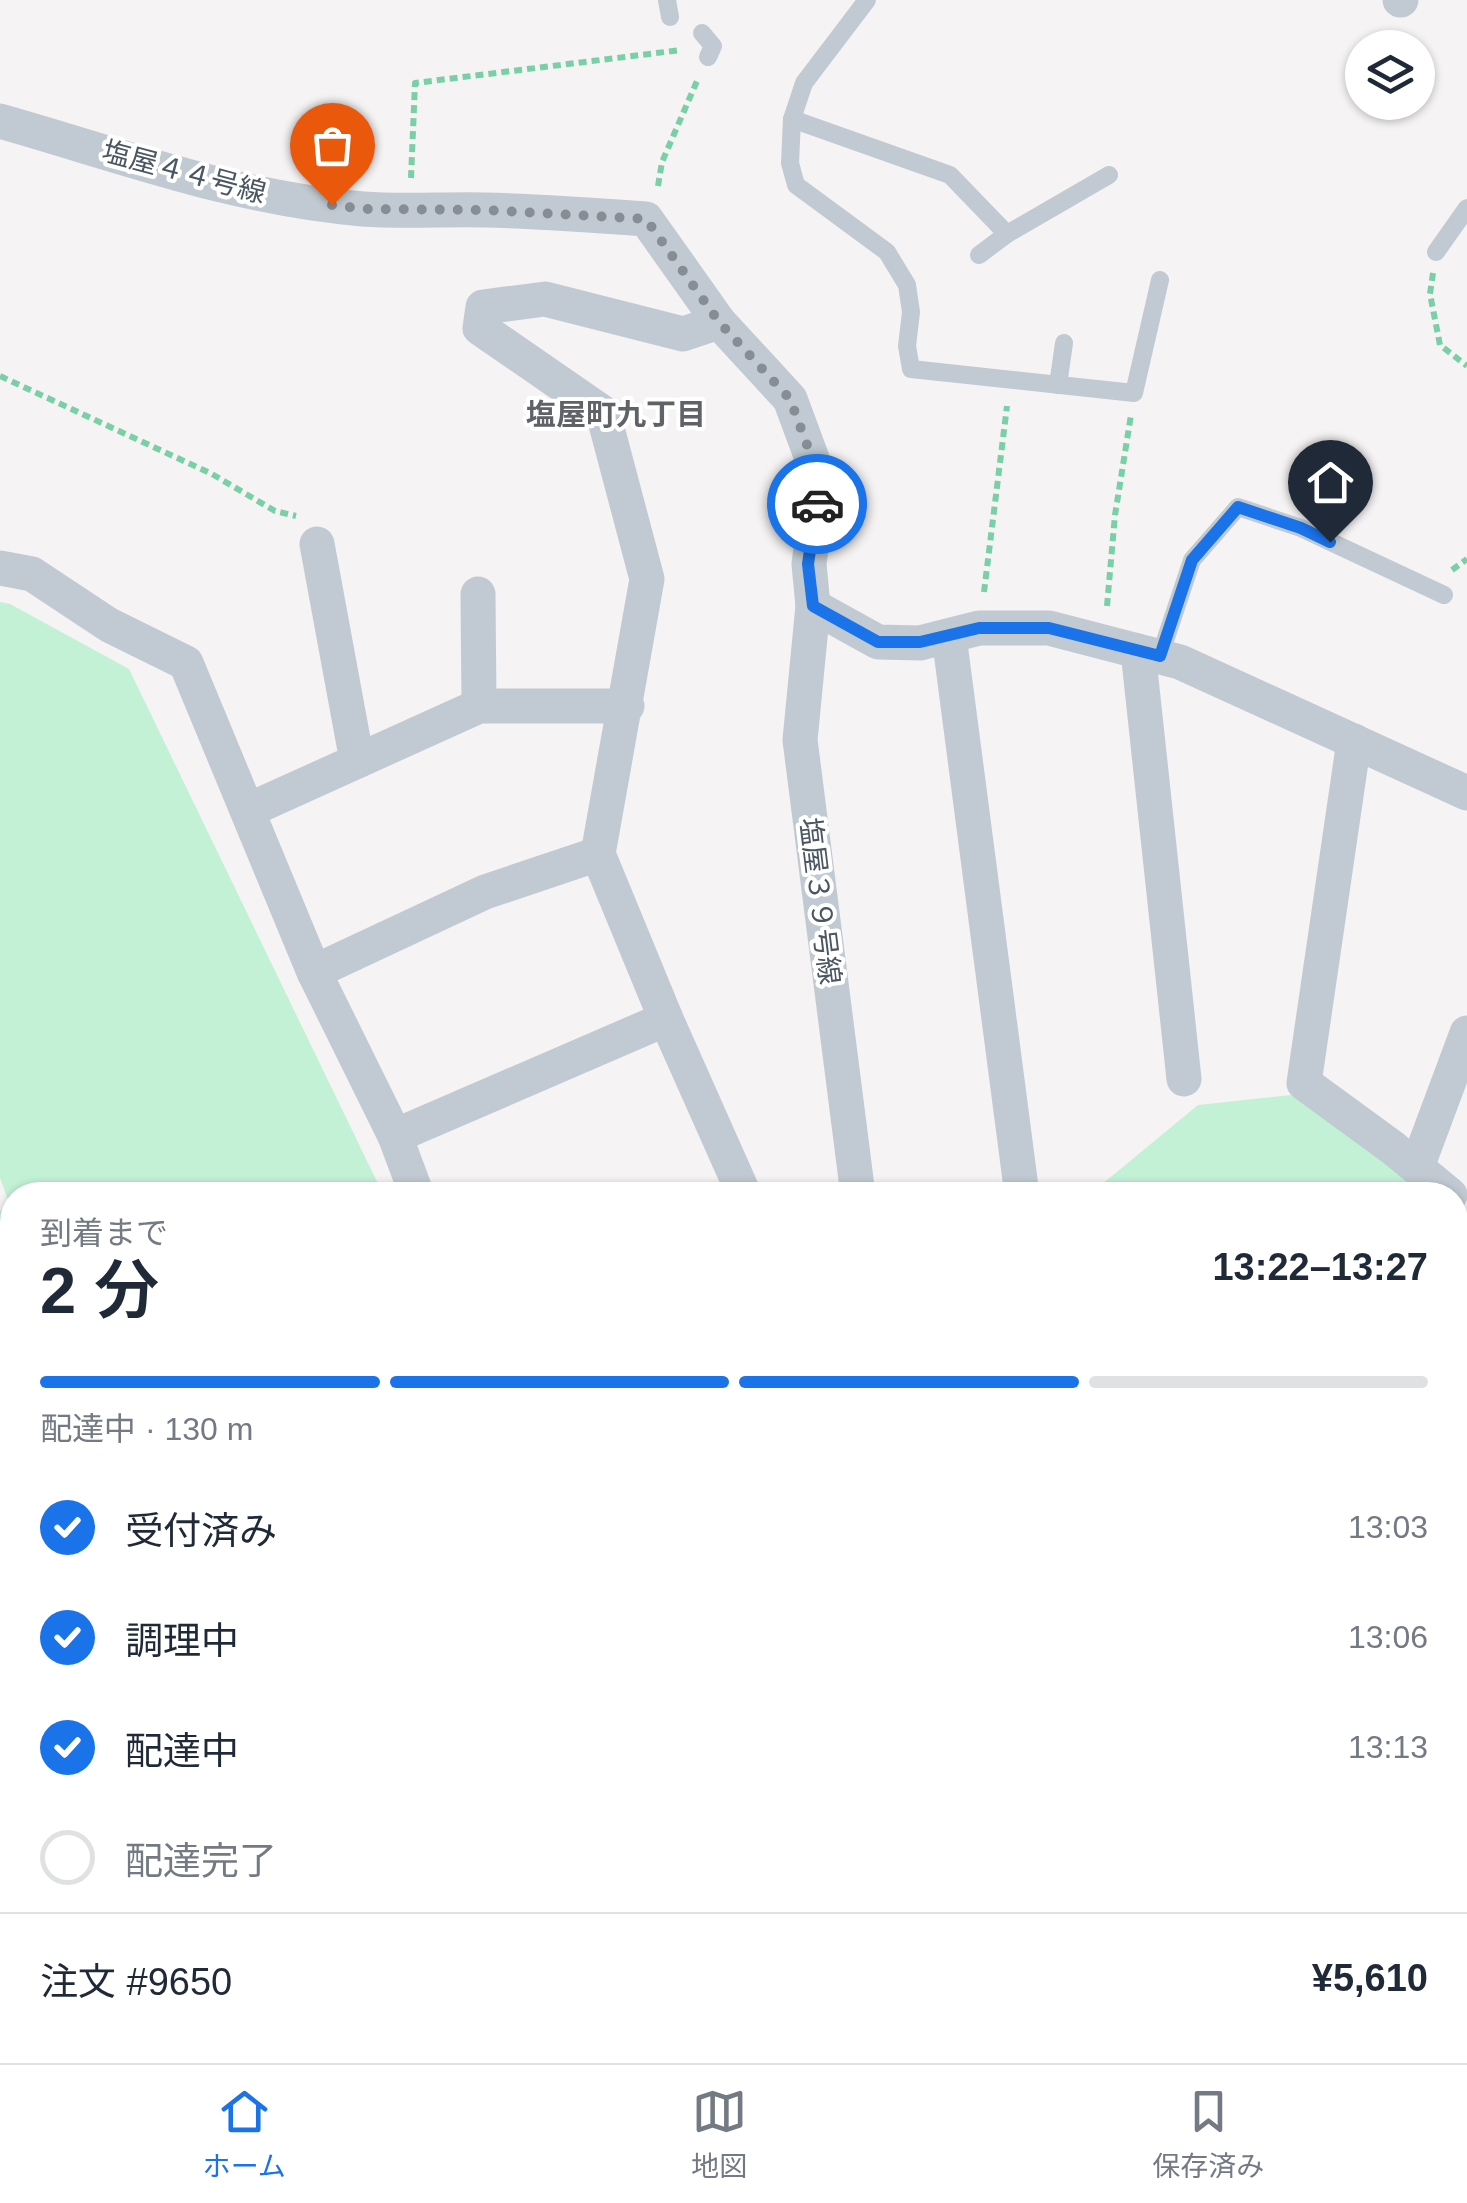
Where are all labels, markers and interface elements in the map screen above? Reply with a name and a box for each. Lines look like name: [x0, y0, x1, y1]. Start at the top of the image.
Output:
map controls: [1345, 30, 1435, 120]
button: layers: [1345, 30, 1435, 120]
pin: [290, 103, 375, 206]
icon: bag: [305, 118, 360, 173]
street label: 塩屋４４号線: [99, 135, 269, 209]
district label: 塩屋町九丁目: [526, 398, 706, 431]
pin: [1288, 440, 1373, 543]
courier: [767, 454, 867, 554]
icon: home: [1303, 455, 1358, 510]
icon: car: [790, 477, 845, 532]
street label: 塩屋３９号線: [794, 816, 846, 986]
text: 到着まで: [40, 1215, 168, 1251]
text: 13:22–13:27: [1212, 1246, 1428, 1288]
text: 2 分: [40, 1254, 159, 1327]
text: 配達中 · 130 m: [40, 1411, 253, 1447]
icon: check: [40, 1500, 95, 1555]
text: 13:03: [1348, 1509, 1428, 1545]
text: 受付済み: [125, 1510, 277, 1552]
icon: check: [40, 1610, 95, 1665]
text: 13:06: [1348, 1619, 1428, 1655]
text: 調理中: [125, 1620, 239, 1662]
icon: check: [40, 1720, 95, 1775]
text: 13:13: [1348, 1729, 1428, 1765]
text: 配達中: [125, 1730, 239, 1772]
text: 配達完了: [125, 1840, 277, 1882]
text: ¥5,610: [1312, 1957, 1428, 1999]
text: 注文 #9650: [40, 1961, 232, 2003]
tab: ホーム: [203, 2084, 286, 2184]
tab: 地図: [691, 2084, 747, 2184]
tab: 保存済み: [1152, 2084, 1264, 2184]

